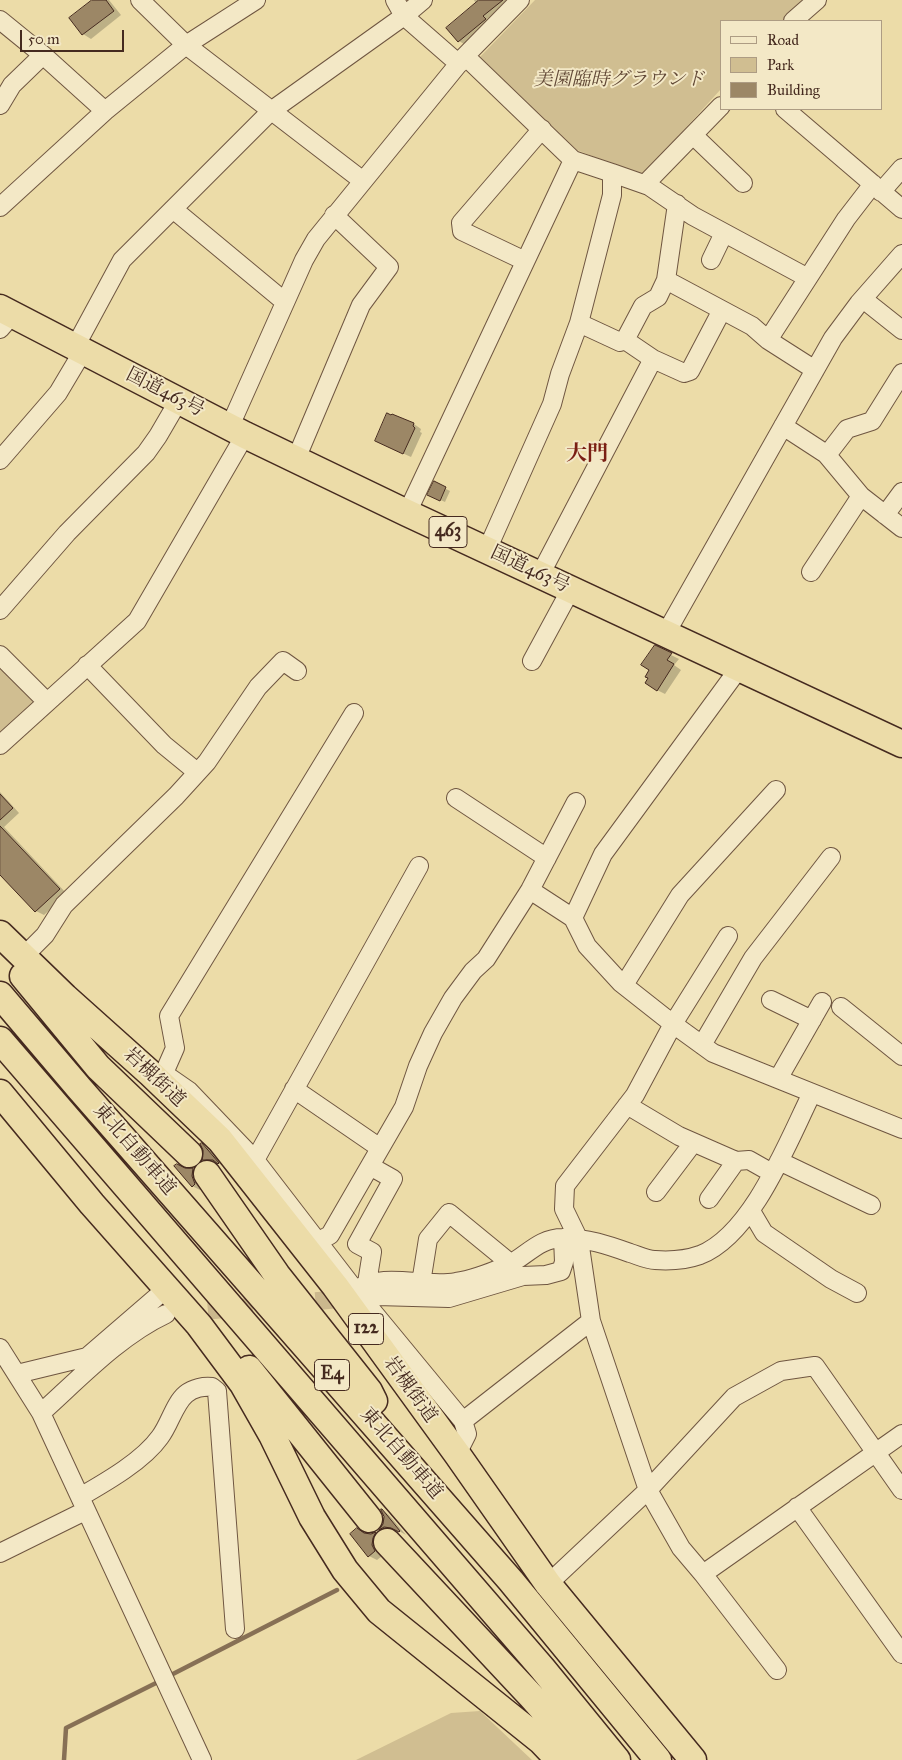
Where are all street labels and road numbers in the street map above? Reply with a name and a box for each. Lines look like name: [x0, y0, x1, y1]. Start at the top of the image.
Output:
street label: 国道463号: [122, 364, 208, 422]
road number: 463: [429, 516, 467, 548]
street label: 国道463号: [487, 542, 573, 598]
street label: 岩槻街道: [118, 1044, 190, 1112]
street label: 東北自動車道: [88, 1100, 180, 1200]
road number: 122: [348, 1314, 384, 1345]
street label: 岩槻街道: [378, 1353, 442, 1427]
road number: E4: [314, 1360, 350, 1390]
street label: 東北自動車道: [355, 1404, 447, 1504]

